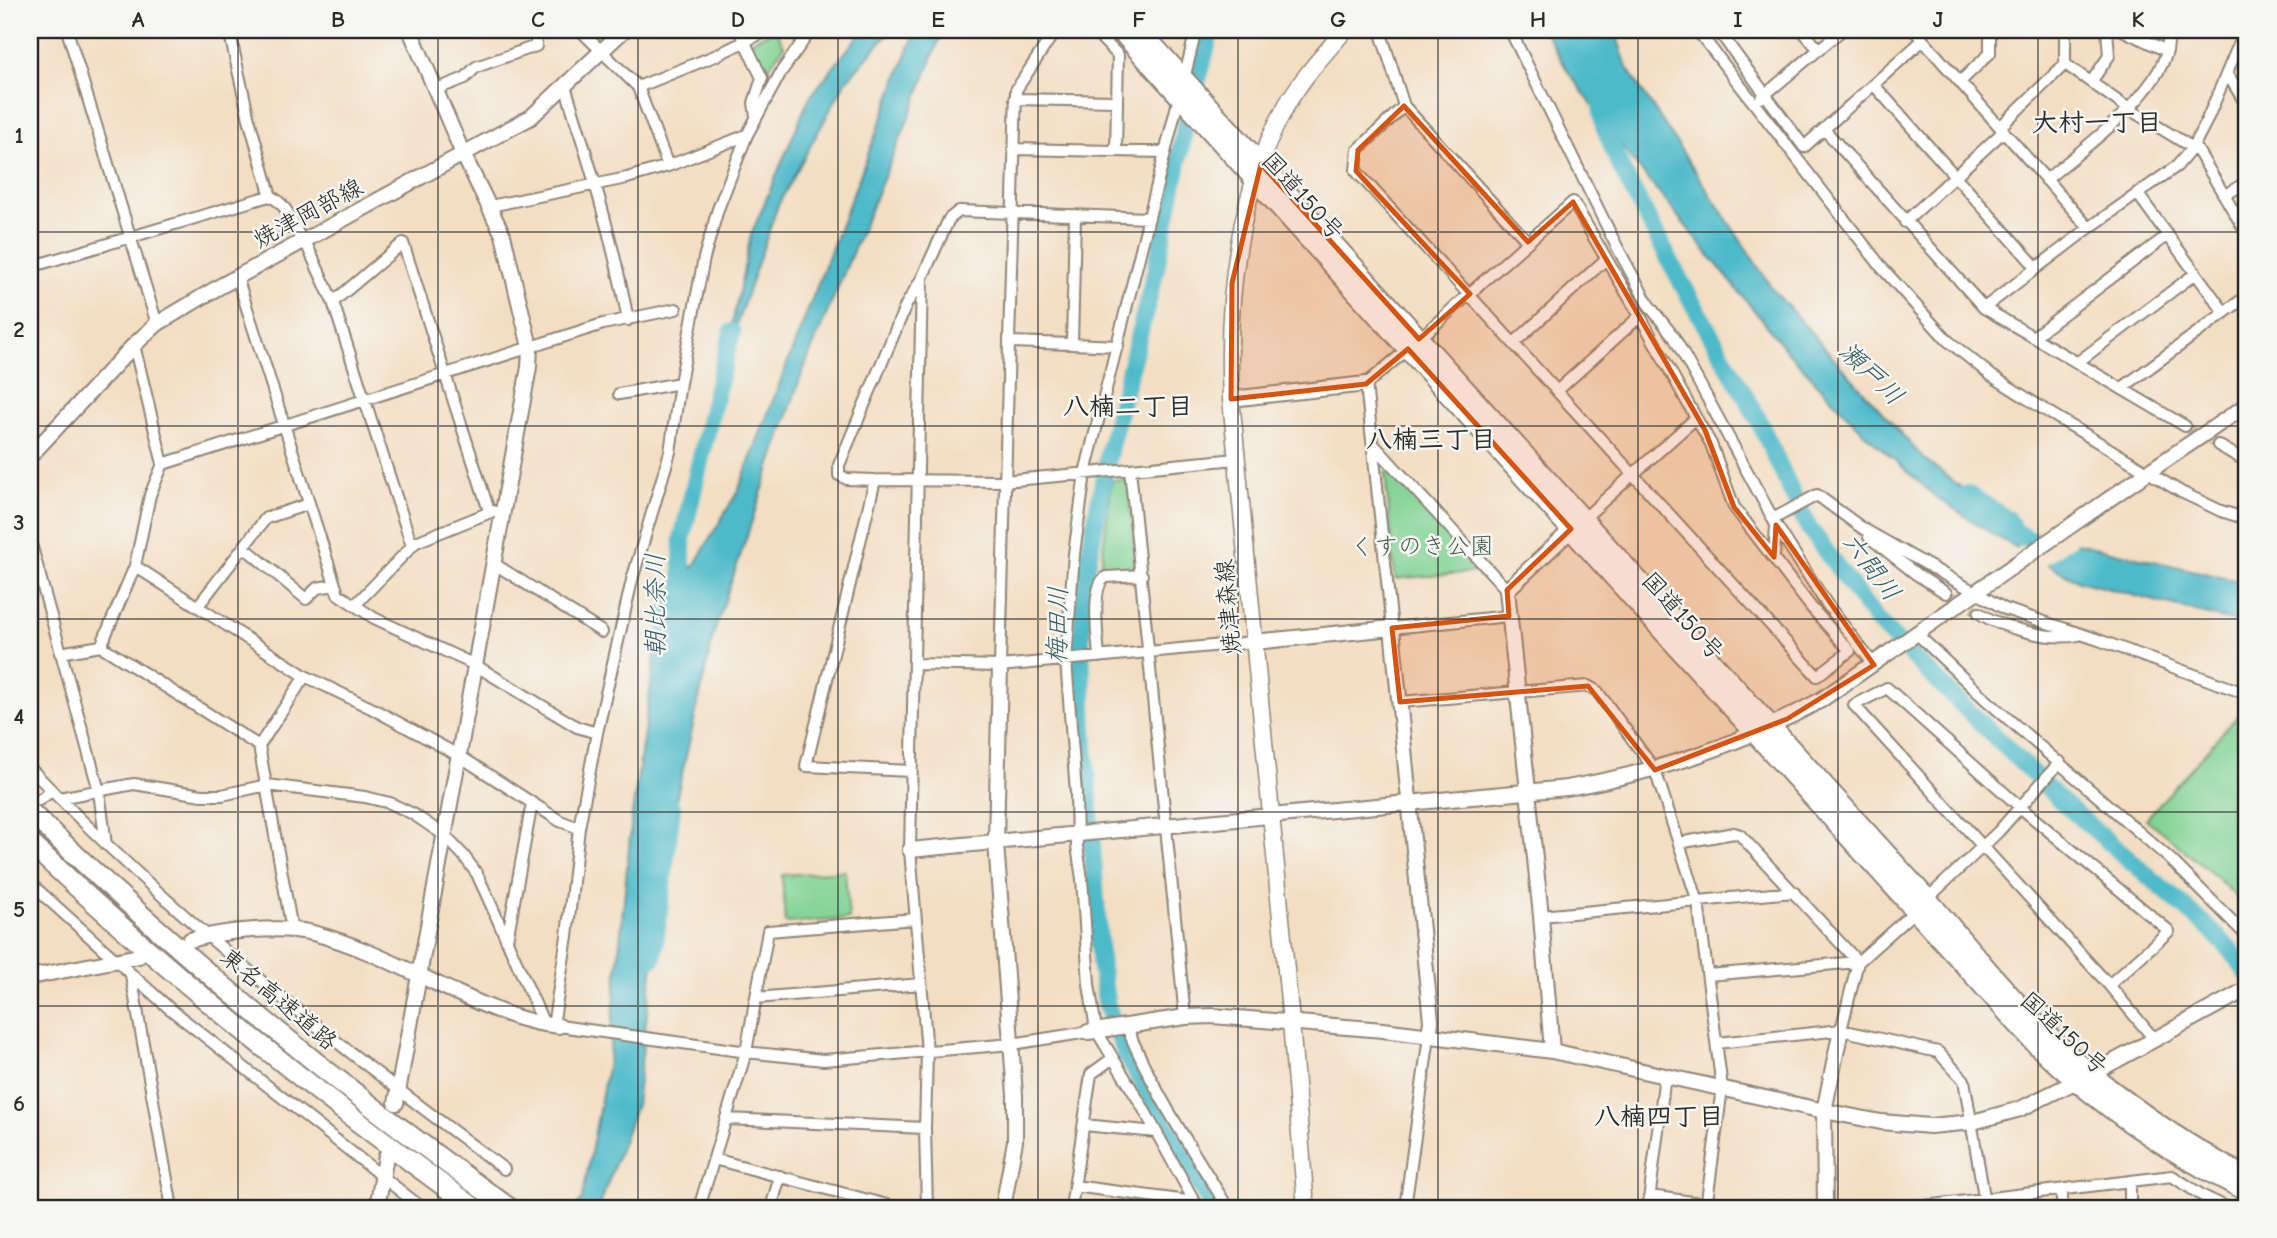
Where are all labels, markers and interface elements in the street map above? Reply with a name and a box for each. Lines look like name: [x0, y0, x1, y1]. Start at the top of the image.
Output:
text: A: [132, 6, 145, 33]
text: B: [331, 6, 345, 33]
text: C: [531, 6, 545, 33]
text: D: [731, 6, 745, 33]
text: E: [931, 6, 945, 33]
text: F: [1132, 6, 1146, 33]
text: G: [1330, 6, 1346, 33]
text: H: [1530, 6, 1546, 33]
text: I: [1733, 6, 1743, 33]
text: J: [1933, 6, 1944, 33]
text: K: [2132, 6, 2145, 33]
district label: 大村一丁目: [2032, 108, 2162, 138]
text: 1: [14, 122, 24, 149]
street label: 国道150号: [1256, 146, 1350, 246]
street label: 焼津岡部線: [248, 172, 368, 254]
text: 2: [13, 316, 25, 343]
water label: 瀬戸川: [1833, 336, 1909, 412]
district label: 八楠二丁目: [1063, 392, 1193, 422]
district label: 八楠三丁目: [1366, 425, 1496, 455]
text: 3: [13, 509, 25, 536]
water label: 六間川: [1836, 527, 1906, 607]
park label: くすのき公園: [1350, 532, 1494, 560]
water label: 朝比奈川: [641, 553, 671, 657]
street label: 焼津森線: [1210, 558, 1246, 656]
street label: 国道150号: [1636, 566, 1730, 666]
water label: 梅田川: [1042, 586, 1074, 664]
text: 4: [14, 703, 25, 730]
text: 5: [13, 896, 25, 923]
street label: 東名高速道路: [215, 942, 343, 1056]
street label: 国道150号: [2015, 986, 2113, 1080]
text: 6: [13, 1090, 25, 1117]
district label: 八楠四丁目: [1594, 1102, 1724, 1132]

